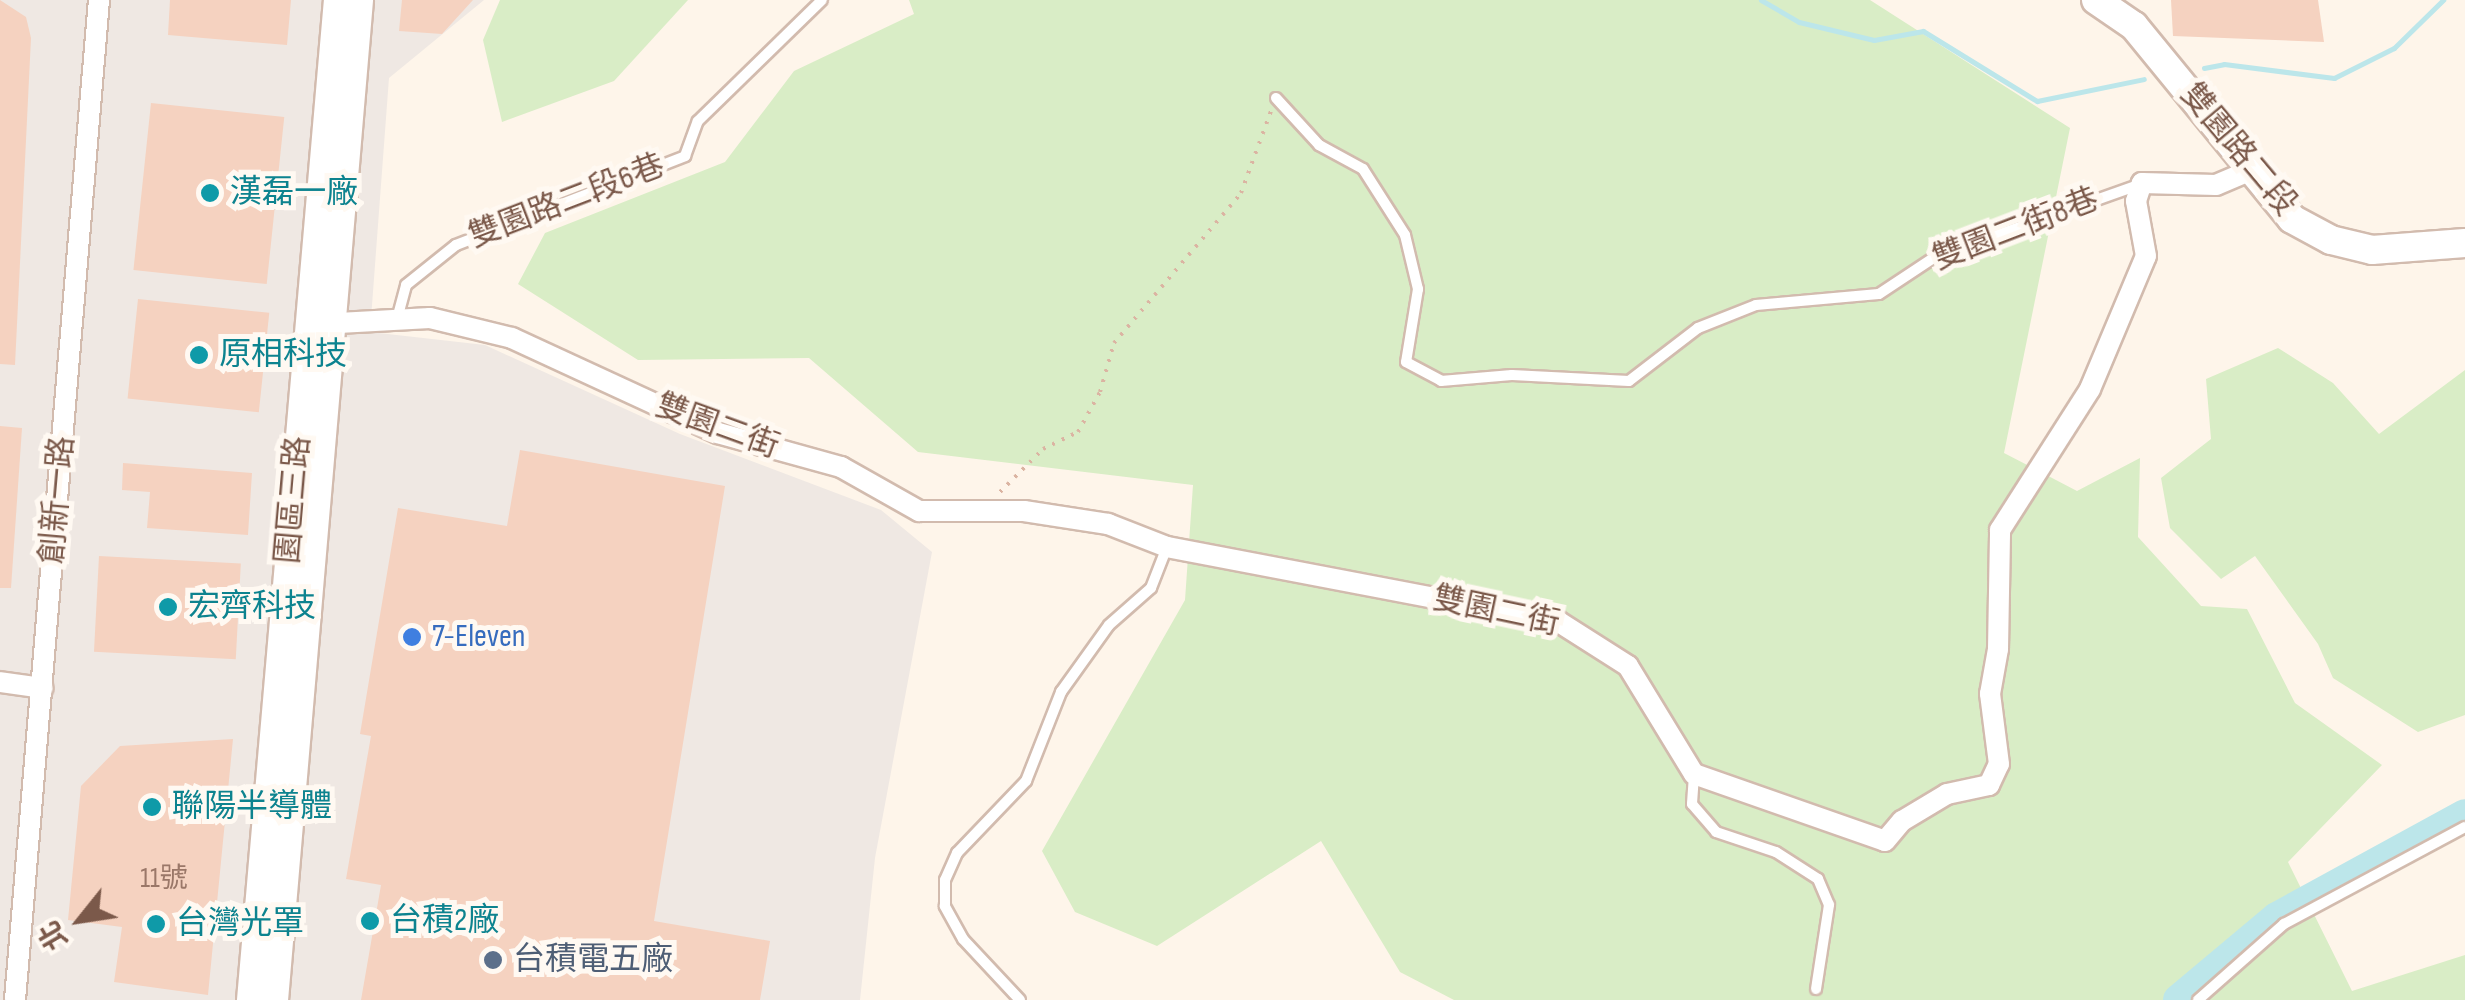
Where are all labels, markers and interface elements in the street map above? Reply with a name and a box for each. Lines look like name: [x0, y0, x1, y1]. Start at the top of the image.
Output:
street label: 雙園路二段: [2172, 76, 2304, 224]
street label: 雙園路二段6巷: [464, 147, 670, 257]
place label: 漢磊一廠: [230, 174, 358, 212]
street label: 雙園二街8巷: [1928, 181, 2104, 279]
marker: 漢磊一廠: [199, 182, 221, 204]
place label: 原相科技: [219, 336, 347, 374]
marker: 原相科技: [188, 344, 210, 366]
street label: 雙園二街: [650, 387, 784, 467]
street label: 創新一路: [33, 435, 83, 565]
street label: 園區三路: [269, 435, 319, 565]
street label: 雙園二街: [1429, 580, 1563, 644]
place label: 宏齊科技: [188, 588, 316, 626]
marker: 宏齊科技: [157, 596, 179, 618]
place label: 7-Eleven: [432, 618, 525, 656]
marker: 7-Eleven: [401, 626, 423, 648]
place label: 聯陽半導體: [172, 788, 332, 826]
marker: 聯陽半導體: [141, 796, 163, 818]
house number: 11號: [140, 862, 188, 896]
north arrow: [30, 870, 130, 970]
place label: 台積2廠: [390, 902, 499, 940]
place label: 台灣光罩: [176, 905, 304, 943]
marker: 台積2廠: [359, 910, 381, 932]
marker: 台灣光罩: [145, 913, 167, 935]
text: 北: [32, 915, 75, 956]
place label: 台積電五廠: [513, 941, 673, 979]
marker: 台積電五廠: [482, 949, 504, 971]

